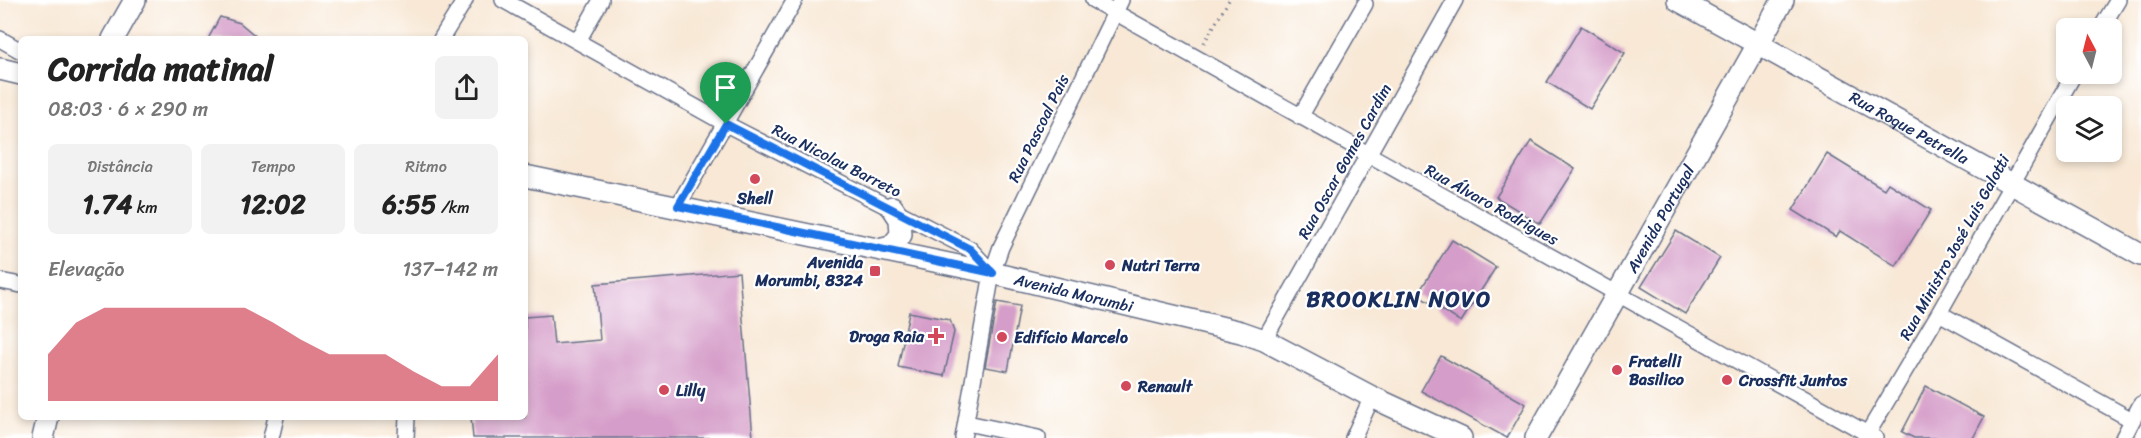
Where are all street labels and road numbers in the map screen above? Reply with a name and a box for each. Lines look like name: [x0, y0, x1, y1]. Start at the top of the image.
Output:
street label: Rua Pascoal Pais: [1000, 68, 1078, 187]
street label: Rua Oscar Gomes Cardim: [1289, 78, 1399, 245]
street label: Rua Roque Petrella: [1844, 83, 1975, 173]
street label: Rua Nicolau Barreto: [767, 115, 907, 206]
street label: Rua Ministro José Luis Galotti: [1891, 148, 2018, 346]
street label: Rua Álvaro Rodrigues: [1419, 156, 1565, 254]
street label: Avenida Portugal: [1617, 159, 1703, 279]
street label: Avenida Morumbi: [1010, 265, 1137, 321]

